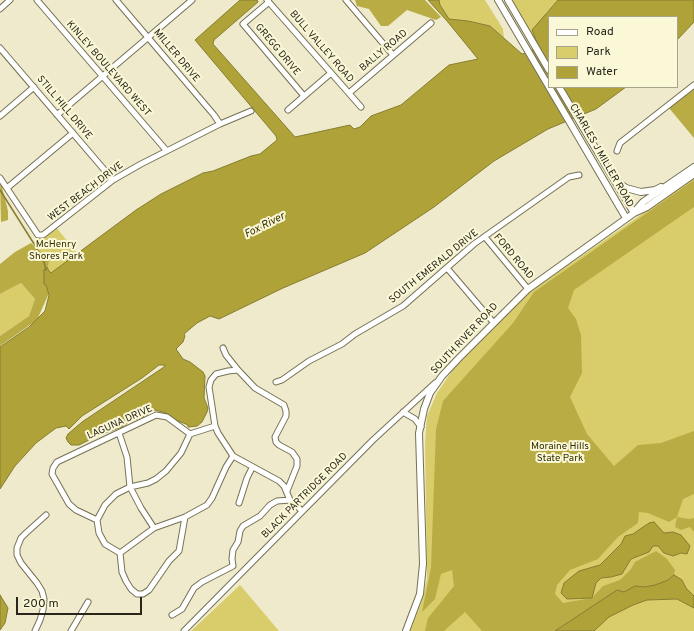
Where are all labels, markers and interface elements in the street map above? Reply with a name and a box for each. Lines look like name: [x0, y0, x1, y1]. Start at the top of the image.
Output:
street label: BULL VALLEY ROAD: [286, 8, 356, 86]
legend: [548, 16, 678, 88]
street label: KINLEY BOULEVARD WEST: [63, 19, 153, 119]
street label: GREGG DRIVE: [252, 22, 302, 78]
text: Road: [586, 24, 614, 40]
street label: MILLER DRIVE: [150, 27, 202, 85]
street label: BALLY ROAD: [358, 28, 410, 74]
text: Park: [586, 44, 611, 60]
text: Water: [586, 64, 618, 80]
street label: STILL HILL DRIVE: [34, 74, 94, 142]
street label: CHARLES J MILLER ROAD: [566, 102, 636, 210]
street label: WEST BEACH DRIVE: [46, 160, 126, 224]
water label: Fox River: [243, 210, 287, 242]
street label: SOUTH EMERALD DRIVE: [387, 227, 481, 307]
street label: FORD ROAD: [491, 232, 535, 282]
park label: McHenry Shores Park: [29, 239, 83, 262]
street label: SOUTH RIVER ROAD: [429, 301, 501, 377]
street label: LAGUNA DRIVE: [85, 403, 155, 443]
park label: Moraine Hills State Park: [531, 441, 589, 464]
street label: BLACK PARTRIDGE ROAD: [260, 451, 350, 541]
scale bar: [18, 589, 144, 615]
text: 200 m: [23, 596, 59, 612]

